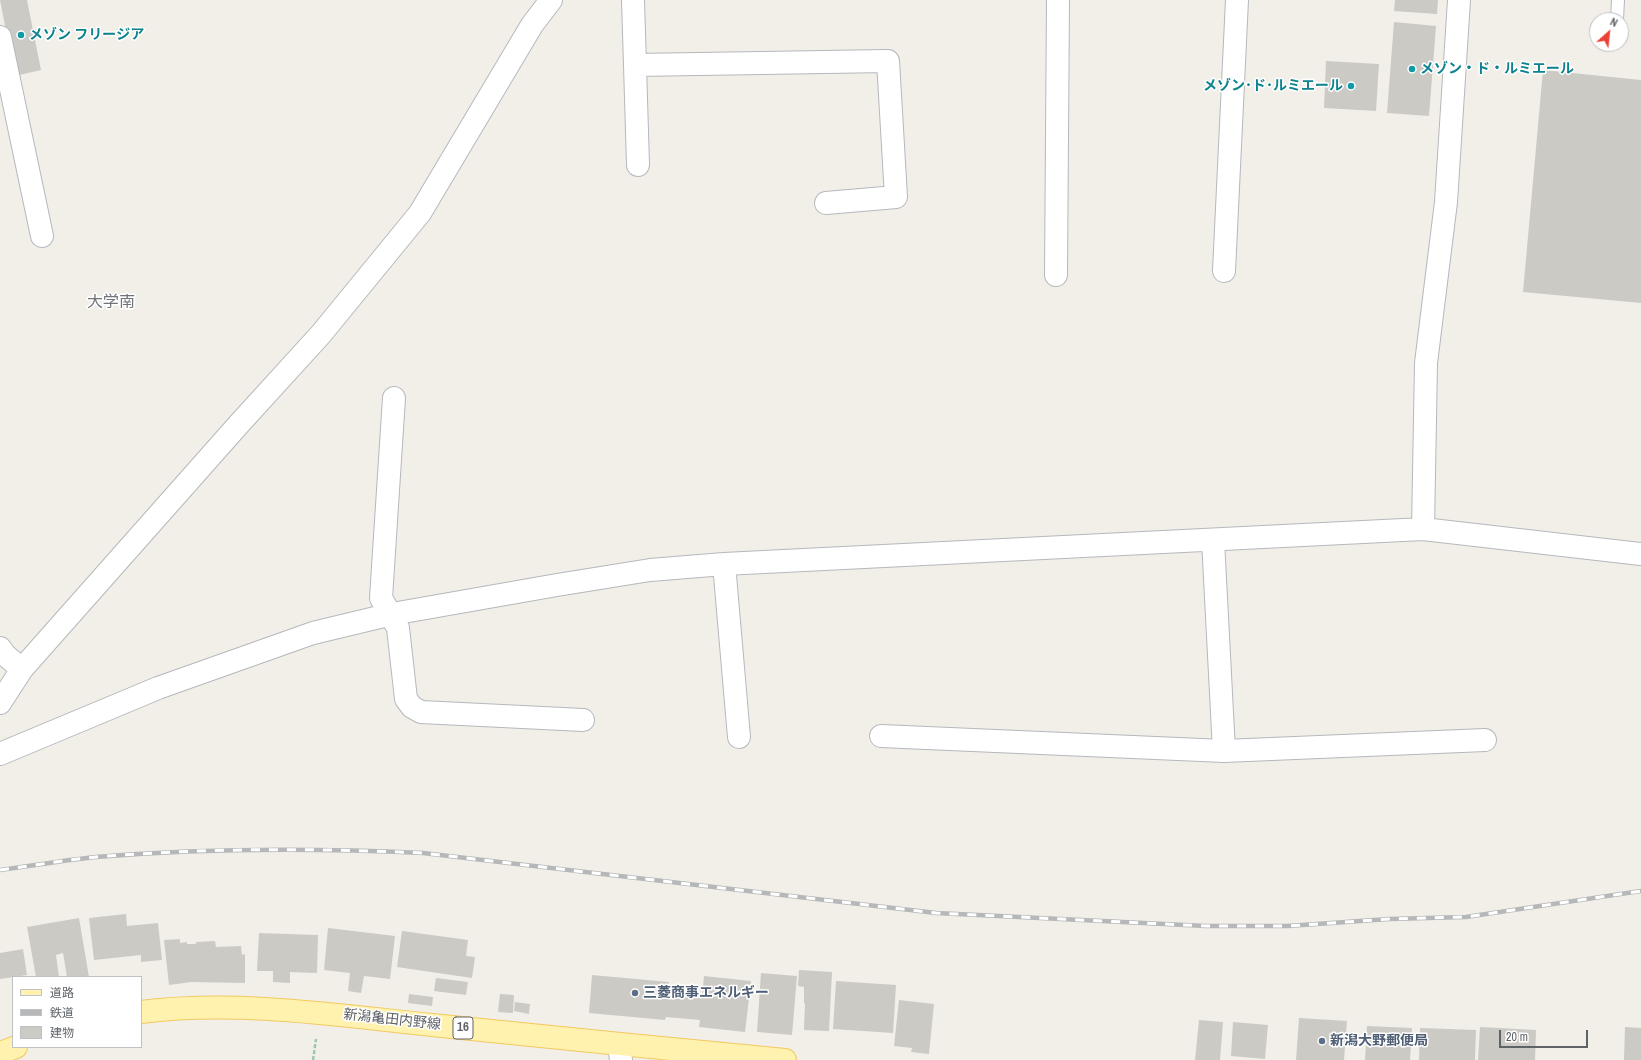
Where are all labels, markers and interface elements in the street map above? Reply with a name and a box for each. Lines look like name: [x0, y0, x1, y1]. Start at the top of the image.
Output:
north arrow: [1589, 12, 1629, 52]
text: N: [1608, 14, 1620, 30]
place label: メゾン フリージア: [29, 27, 144, 43]
marker: メゾン フリージア: [16, 30, 26, 40]
place label: メゾン・ド・ルミエール: [1420, 61, 1574, 77]
marker: メゾン・ド・ルミエール: [1407, 64, 1417, 74]
place label: メゾン･ド･ルミエール: [1203, 78, 1343, 94]
marker: メゾン･ド･ルミエール: [1346, 81, 1356, 91]
district label: 大学南: [87, 293, 135, 313]
legend: [12, 976, 142, 1048]
text: 道路: [50, 985, 74, 1001]
place label: 三菱商事エネルギー: [643, 985, 769, 1001]
marker: 三菱商事エネルギー: [630, 988, 640, 998]
text: 鉄道: [50, 1005, 74, 1021]
street label: 新潟亀田内野線: [342, 1007, 442, 1033]
road number: 16: [453, 1017, 473, 1039]
scale bar: [1501, 1022, 1590, 1048]
text: 建物: [50, 1025, 74, 1041]
text: 20 m: [1506, 1029, 1528, 1045]
place label: 新潟大野郵便局: [1330, 1033, 1428, 1049]
marker: 新潟大野郵便局: [1317, 1036, 1327, 1046]

